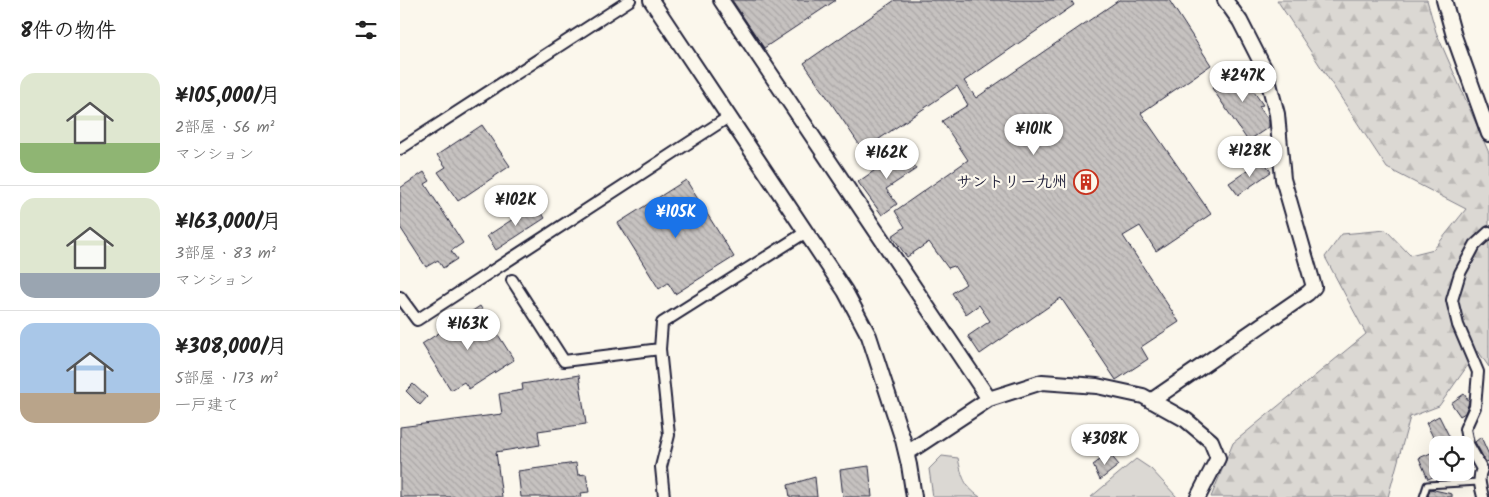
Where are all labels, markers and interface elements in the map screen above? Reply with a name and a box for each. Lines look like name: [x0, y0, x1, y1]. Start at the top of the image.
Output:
text: 8件の物件: [20, 15, 116, 48]
icon: filters: [352, 16, 380, 44]
pin: ¥247K: [1208, 61, 1278, 103]
text: ¥247K: [1220, 64, 1266, 89]
text: ¥105,000/月: [175, 80, 280, 113]
icon: home: [60, 93, 120, 153]
pin: ¥101K: [999, 114, 1069, 156]
text: 2部屋 · 56 m²: [175, 115, 275, 140]
text: ¥101K: [1015, 117, 1053, 142]
pin: ¥128K: [1215, 136, 1285, 178]
pin: ¥162K: [852, 138, 922, 180]
text: ¥128K: [1228, 139, 1272, 164]
text: ¥162K: [866, 141, 908, 166]
text: マンション: [175, 142, 254, 167]
building icon: サントリー九州: [1073, 169, 1099, 195]
place label: サントリー九州: [956, 170, 1068, 195]
pin: ¥102K: [481, 184, 551, 227]
text: ¥102K: [495, 188, 537, 213]
pin: ¥105K: [641, 196, 711, 239]
text: ¥105K: [656, 200, 696, 225]
text: ¥163,000/月: [175, 206, 282, 239]
icon: home: [60, 218, 120, 278]
text: 3部屋 · 83 m²: [175, 241, 276, 266]
text: マンション: [175, 268, 254, 293]
pin: ¥163K: [433, 308, 503, 351]
text: ¥163K: [447, 312, 489, 337]
text: ¥308,000/月: [175, 331, 287, 364]
icon: home: [60, 343, 120, 403]
text: 5部屋 · 173 m²: [175, 366, 278, 391]
text: 一戸建て: [175, 393, 239, 418]
pin: ¥308K: [1070, 424, 1140, 466]
text: ¥308K: [1082, 427, 1128, 452]
map controls: [1429, 436, 1474, 481]
button: locate: [1429, 436, 1474, 481]

